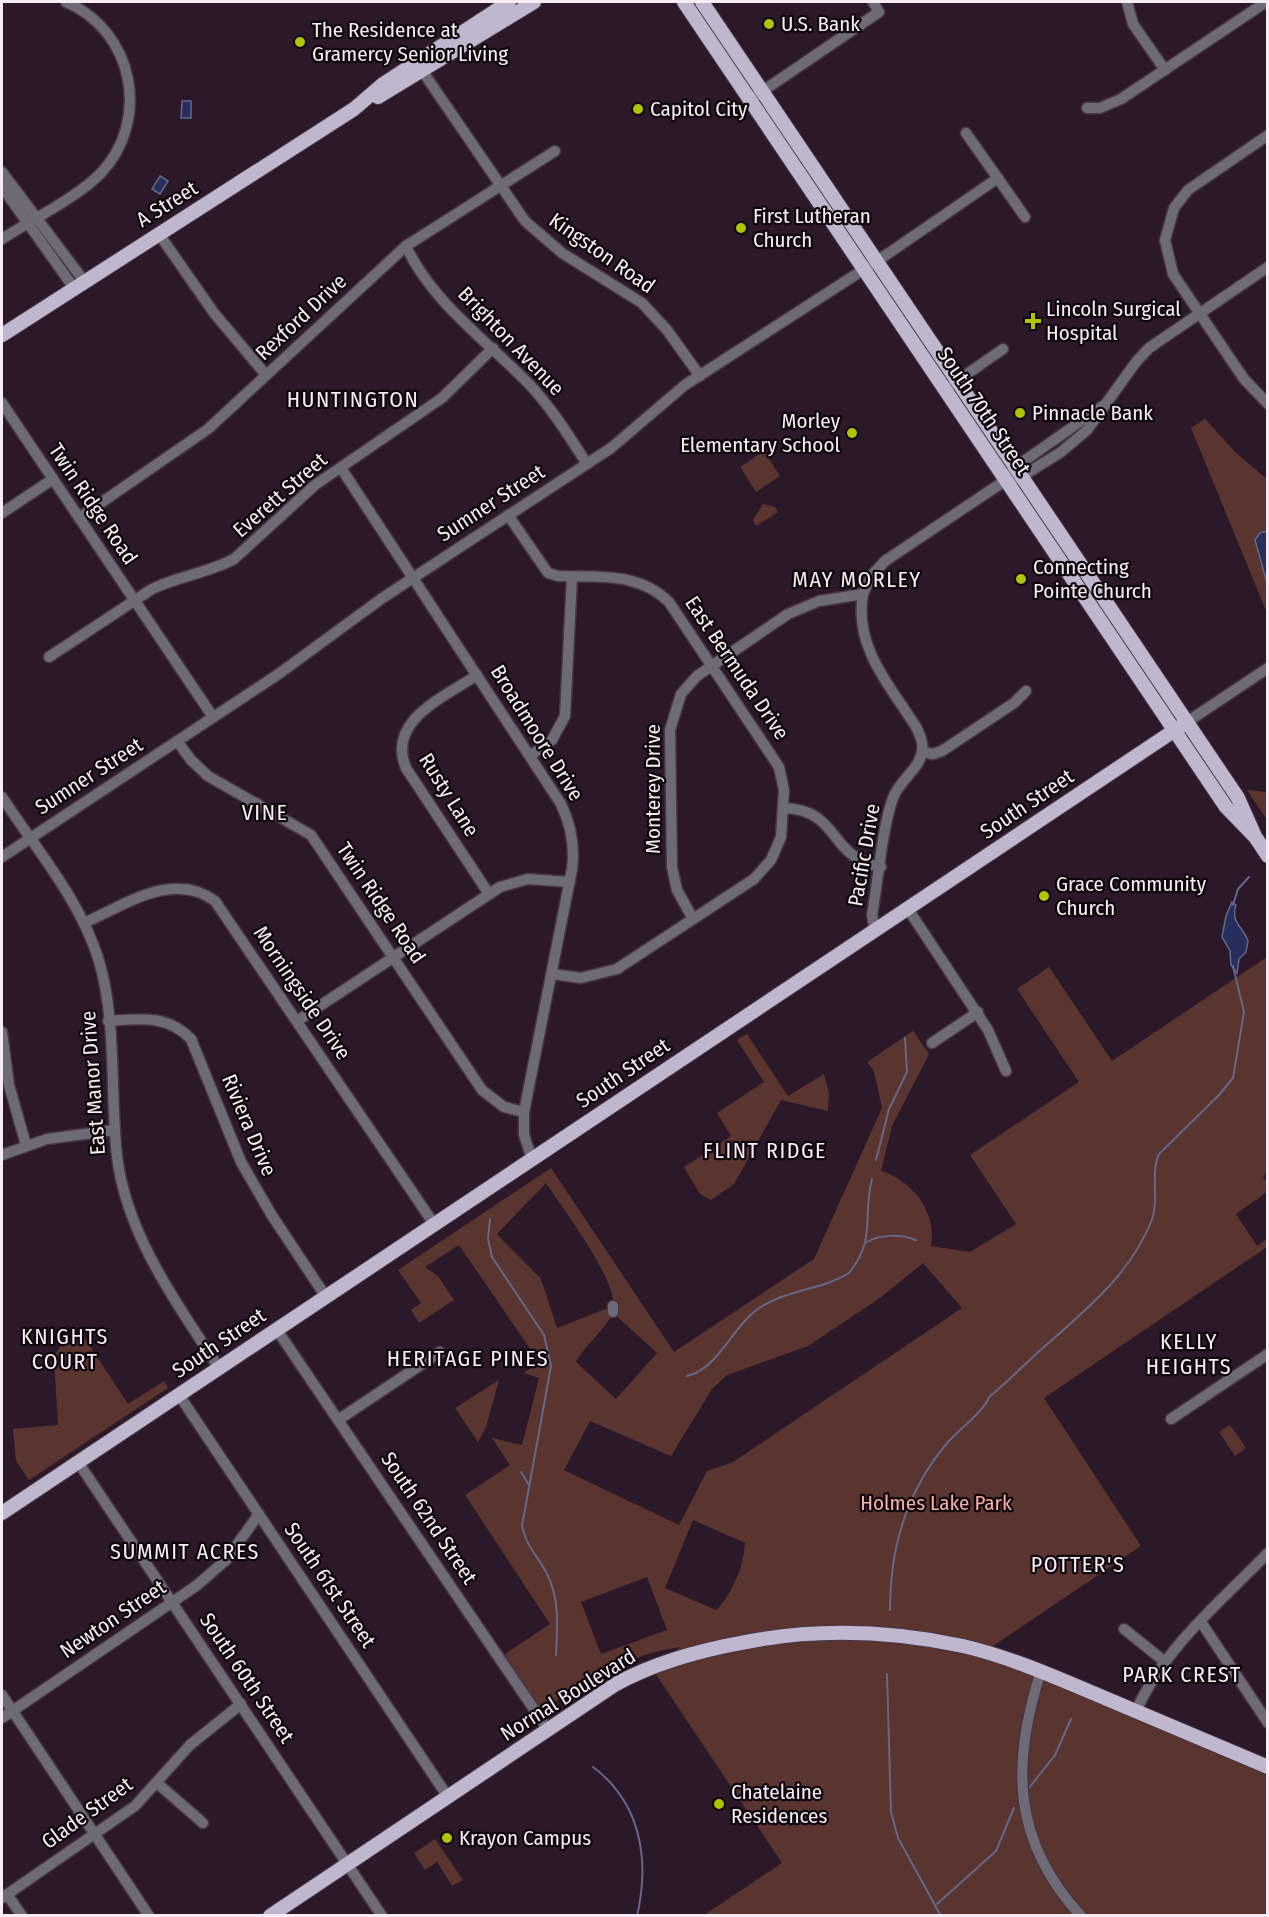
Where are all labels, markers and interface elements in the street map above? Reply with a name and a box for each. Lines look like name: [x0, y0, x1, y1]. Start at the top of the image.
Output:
place label: U.S. Bank: [781, 11, 860, 37]
place label: The Residence at Gramercy Senior Living: [312, 17, 508, 67]
marker: U.S. Bank: [762, 17, 776, 31]
marker: The Residence at Gramercy Senior Living: [293, 35, 307, 49]
place label: Capitol City: [650, 96, 748, 122]
marker: Capitol City: [631, 102, 645, 116]
street label: A Street: [131, 175, 203, 233]
place label: First Lutheran Church: [753, 203, 871, 253]
street label: Kingston Road: [544, 207, 660, 299]
marker: First Lutheran Church: [734, 221, 748, 235]
street label: Rexford Drive: [250, 268, 352, 366]
street label: Brighton Avenue: [452, 281, 570, 401]
place label: Lincoln Surgical Hospital: [1046, 296, 1181, 346]
marker: Lincoln Surgical Hospital: [1024, 312, 1042, 330]
street label: South 70th Street: [932, 342, 1037, 480]
district label: HUNTINGTON: [287, 386, 419, 413]
place label: Pinnacle Bank: [1032, 400, 1153, 426]
marker: Pinnacle Bank: [1013, 406, 1027, 420]
place label: Morley Elementary School: [680, 408, 841, 458]
marker: Morley Elementary School: [845, 426, 859, 440]
street label: Twin Ridge Road: [43, 438, 143, 570]
street label: Everett Street: [228, 447, 333, 543]
street label: Sumner Street: [432, 459, 550, 547]
place label: Connecting Pointe Church: [1033, 554, 1152, 604]
district label: MAY MORLEY: [792, 566, 922, 593]
marker: Connecting Pointe Church: [1014, 572, 1028, 586]
street label: East Bermuda Drive: [679, 591, 795, 745]
street label: Broadmoore Drive: [485, 660, 589, 806]
street label: Monterey Drive: [640, 724, 666, 854]
street label: Sumner Street: [30, 732, 148, 820]
street label: Rusty Lane: [413, 749, 485, 841]
street label: South Street: [975, 763, 1079, 845]
district label: VINE: [242, 799, 288, 826]
street label: Pacific Drive: [842, 802, 886, 908]
street label: Twin Ridge Road: [331, 837, 431, 969]
place label: Grace Community Church: [1056, 871, 1207, 921]
marker: Grace Community Church: [1037, 889, 1051, 903]
street label: Morningside Drive: [248, 921, 356, 1065]
street label: East Manor Drive: [75, 1010, 111, 1156]
street label: South Street: [571, 1032, 675, 1114]
street label: Riviera Drive: [216, 1070, 282, 1180]
district label: FLINT RIDGE: [703, 1137, 827, 1164]
street label: South Street: [167, 1302, 271, 1384]
district label: KNIGHTS COURT: [21, 1323, 109, 1375]
district label: KELLY HEIGHTS: [1146, 1328, 1232, 1380]
district label: HERITAGE PINES: [387, 1345, 549, 1372]
street label: South 62nd Street: [375, 1447, 483, 1589]
park label: Holmes Lake Park: [860, 1490, 1012, 1516]
street label: South 61st Street: [279, 1517, 381, 1653]
district label: SUMMIT ACRES: [110, 1538, 260, 1565]
district label: POTTER'S: [1031, 1551, 1125, 1578]
street label: Newton Street: [55, 1574, 171, 1664]
street label: South 60th Street: [194, 1608, 300, 1748]
street label: Normal Boulevard: [496, 1643, 640, 1747]
district label: PARK CREST: [1122, 1661, 1242, 1688]
street label: Glade Street: [36, 1771, 138, 1855]
place label: Chatelaine Residences: [731, 1779, 827, 1829]
marker: Chatelaine Residences: [712, 1797, 726, 1811]
place label: Krayon Campus: [459, 1825, 591, 1851]
marker: Krayon Campus: [440, 1831, 454, 1845]

